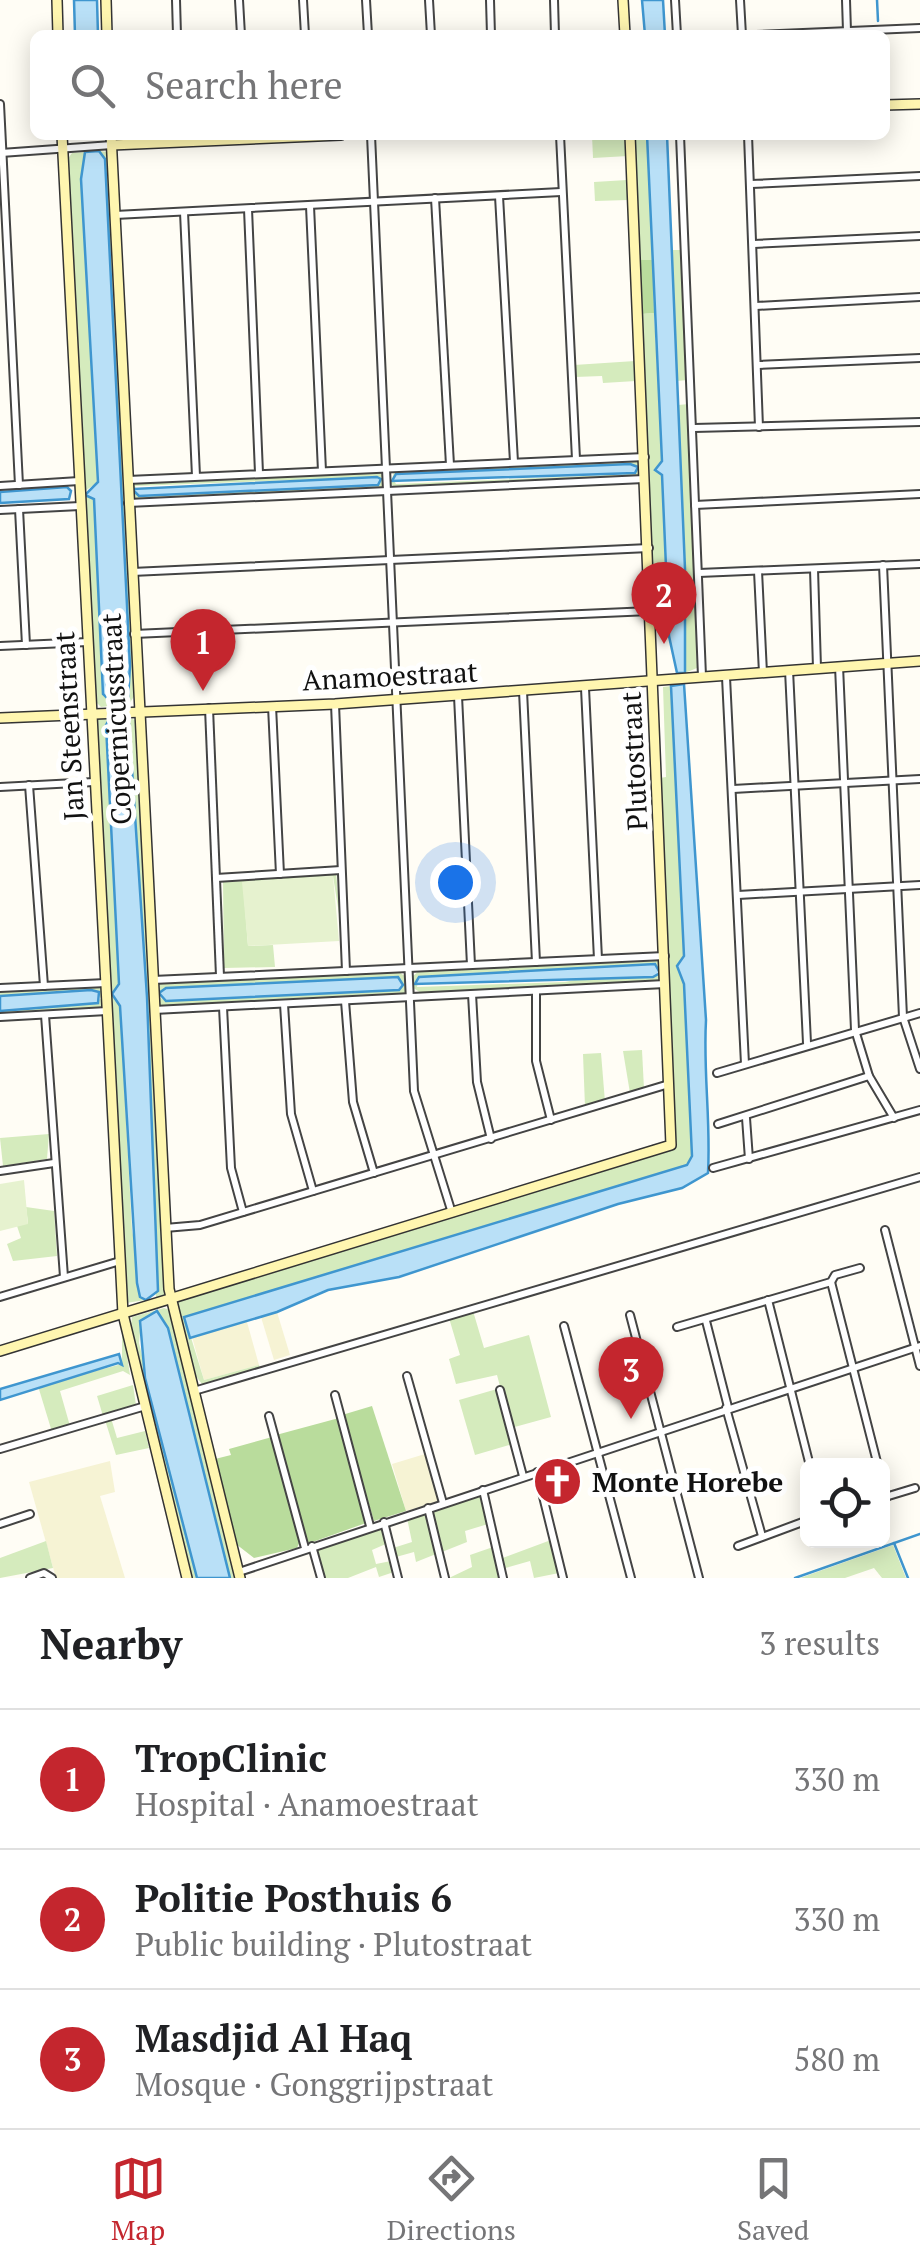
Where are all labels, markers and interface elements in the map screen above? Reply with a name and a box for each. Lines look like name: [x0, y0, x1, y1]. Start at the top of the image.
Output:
search box: [30, 30, 890, 140]
icon: search: [65, 58, 120, 113]
text: Search here: [145, 60, 343, 110]
pin: 2: [632, 562, 696, 644]
pin: 1: [170, 608, 236, 691]
street label: Copernicusstraat: [91, 612, 140, 826]
street label: Jan Steenstraat: [45, 630, 92, 821]
street label: Anamoestraat: [301, 652, 479, 699]
street label: Plutostraat: [611, 690, 656, 831]
your location: [430, 857, 481, 908]
pin: 3: [598, 1336, 664, 1419]
church icon: Monte Horebe: [531, 1456, 583, 1508]
map controls: [800, 1458, 890, 1548]
button: locate: [800, 1458, 890, 1548]
place label: Monte Horebe: [592, 1463, 783, 1500]
text: Nearby: [40, 1615, 182, 1671]
text: 3 results: [759, 1622, 880, 1664]
text: TropClinic: [135, 1733, 327, 1783]
text: 1: [63, 1758, 82, 1800]
text: 330 m: [793, 1758, 880, 1800]
text: Hospital · Anamoestraat: [135, 1783, 479, 1825]
text: Politie Posthuis 6: [135, 1873, 452, 1923]
text: 2: [63, 1898, 82, 1940]
text: 330 m: [793, 1898, 880, 1940]
text: Public building · Plutostraat: [135, 1923, 532, 1965]
text: Masdjid Al Haq: [135, 2013, 412, 2063]
text: 3: [63, 2038, 82, 2080]
text: 580 m: [793, 2038, 880, 2080]
text: Mosque · Gonggrijpstraat: [135, 2063, 493, 2105]
tab: Map: [111, 2151, 166, 2248]
tab: Directions: [387, 2151, 516, 2248]
tab: Saved: [737, 2151, 809, 2248]

